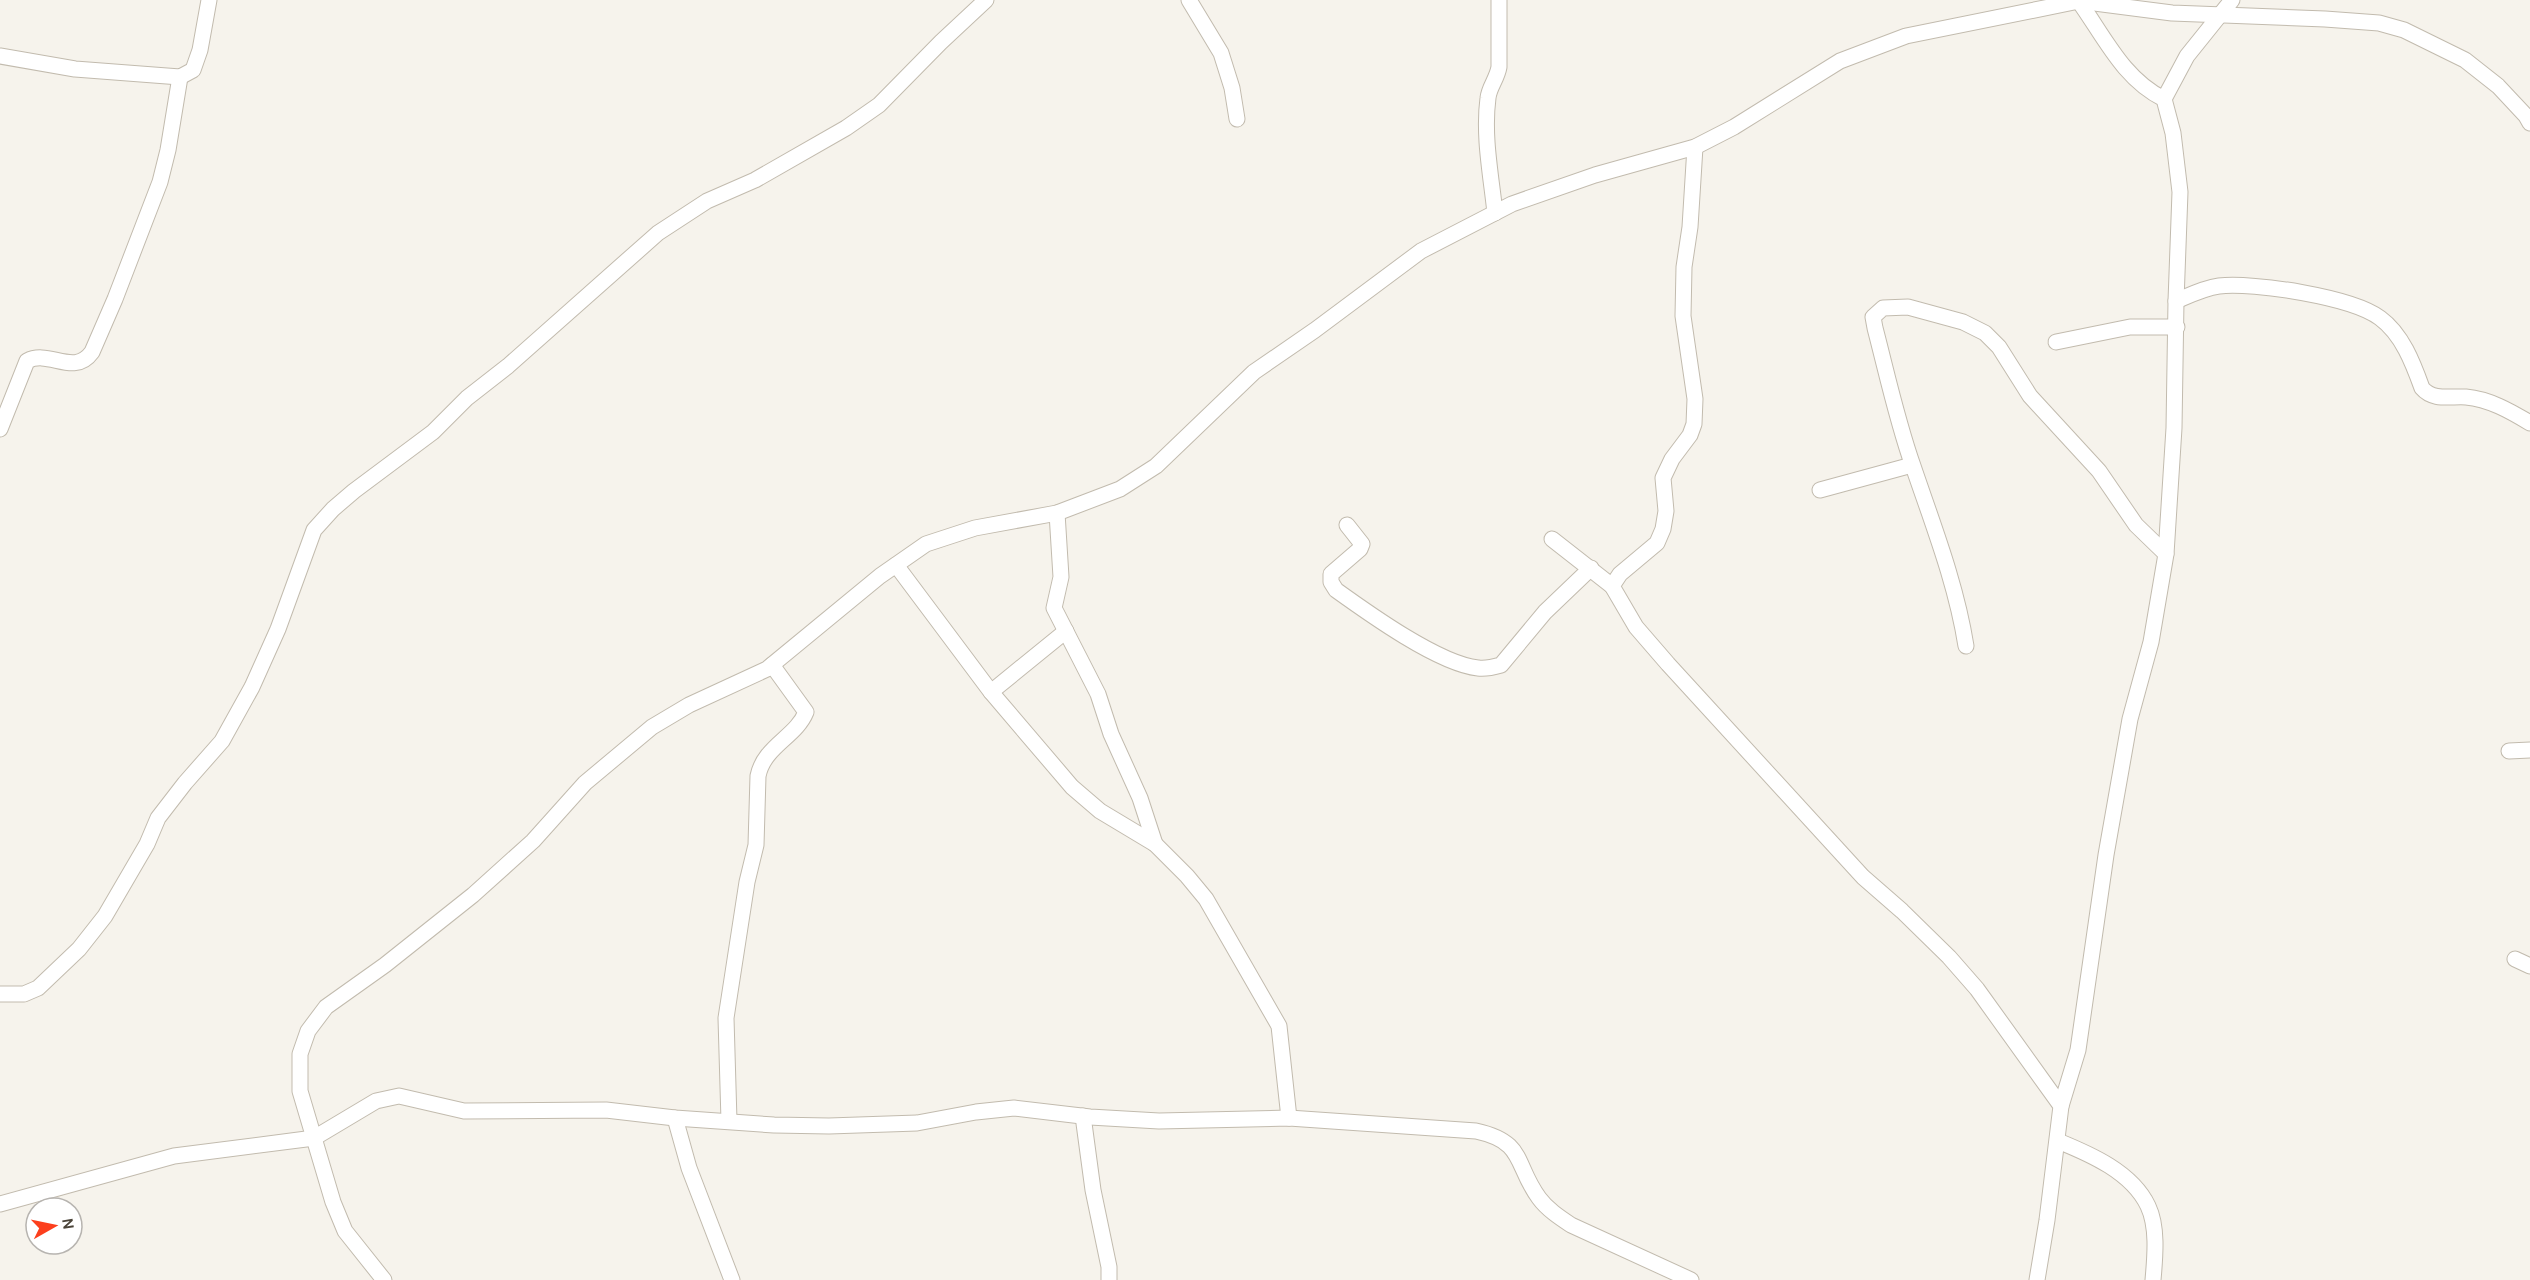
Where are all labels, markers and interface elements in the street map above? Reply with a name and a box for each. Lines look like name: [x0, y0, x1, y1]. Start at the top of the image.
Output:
north arrow: [24, 1196, 84, 1256]
text: N: [58, 1217, 79, 1231]

